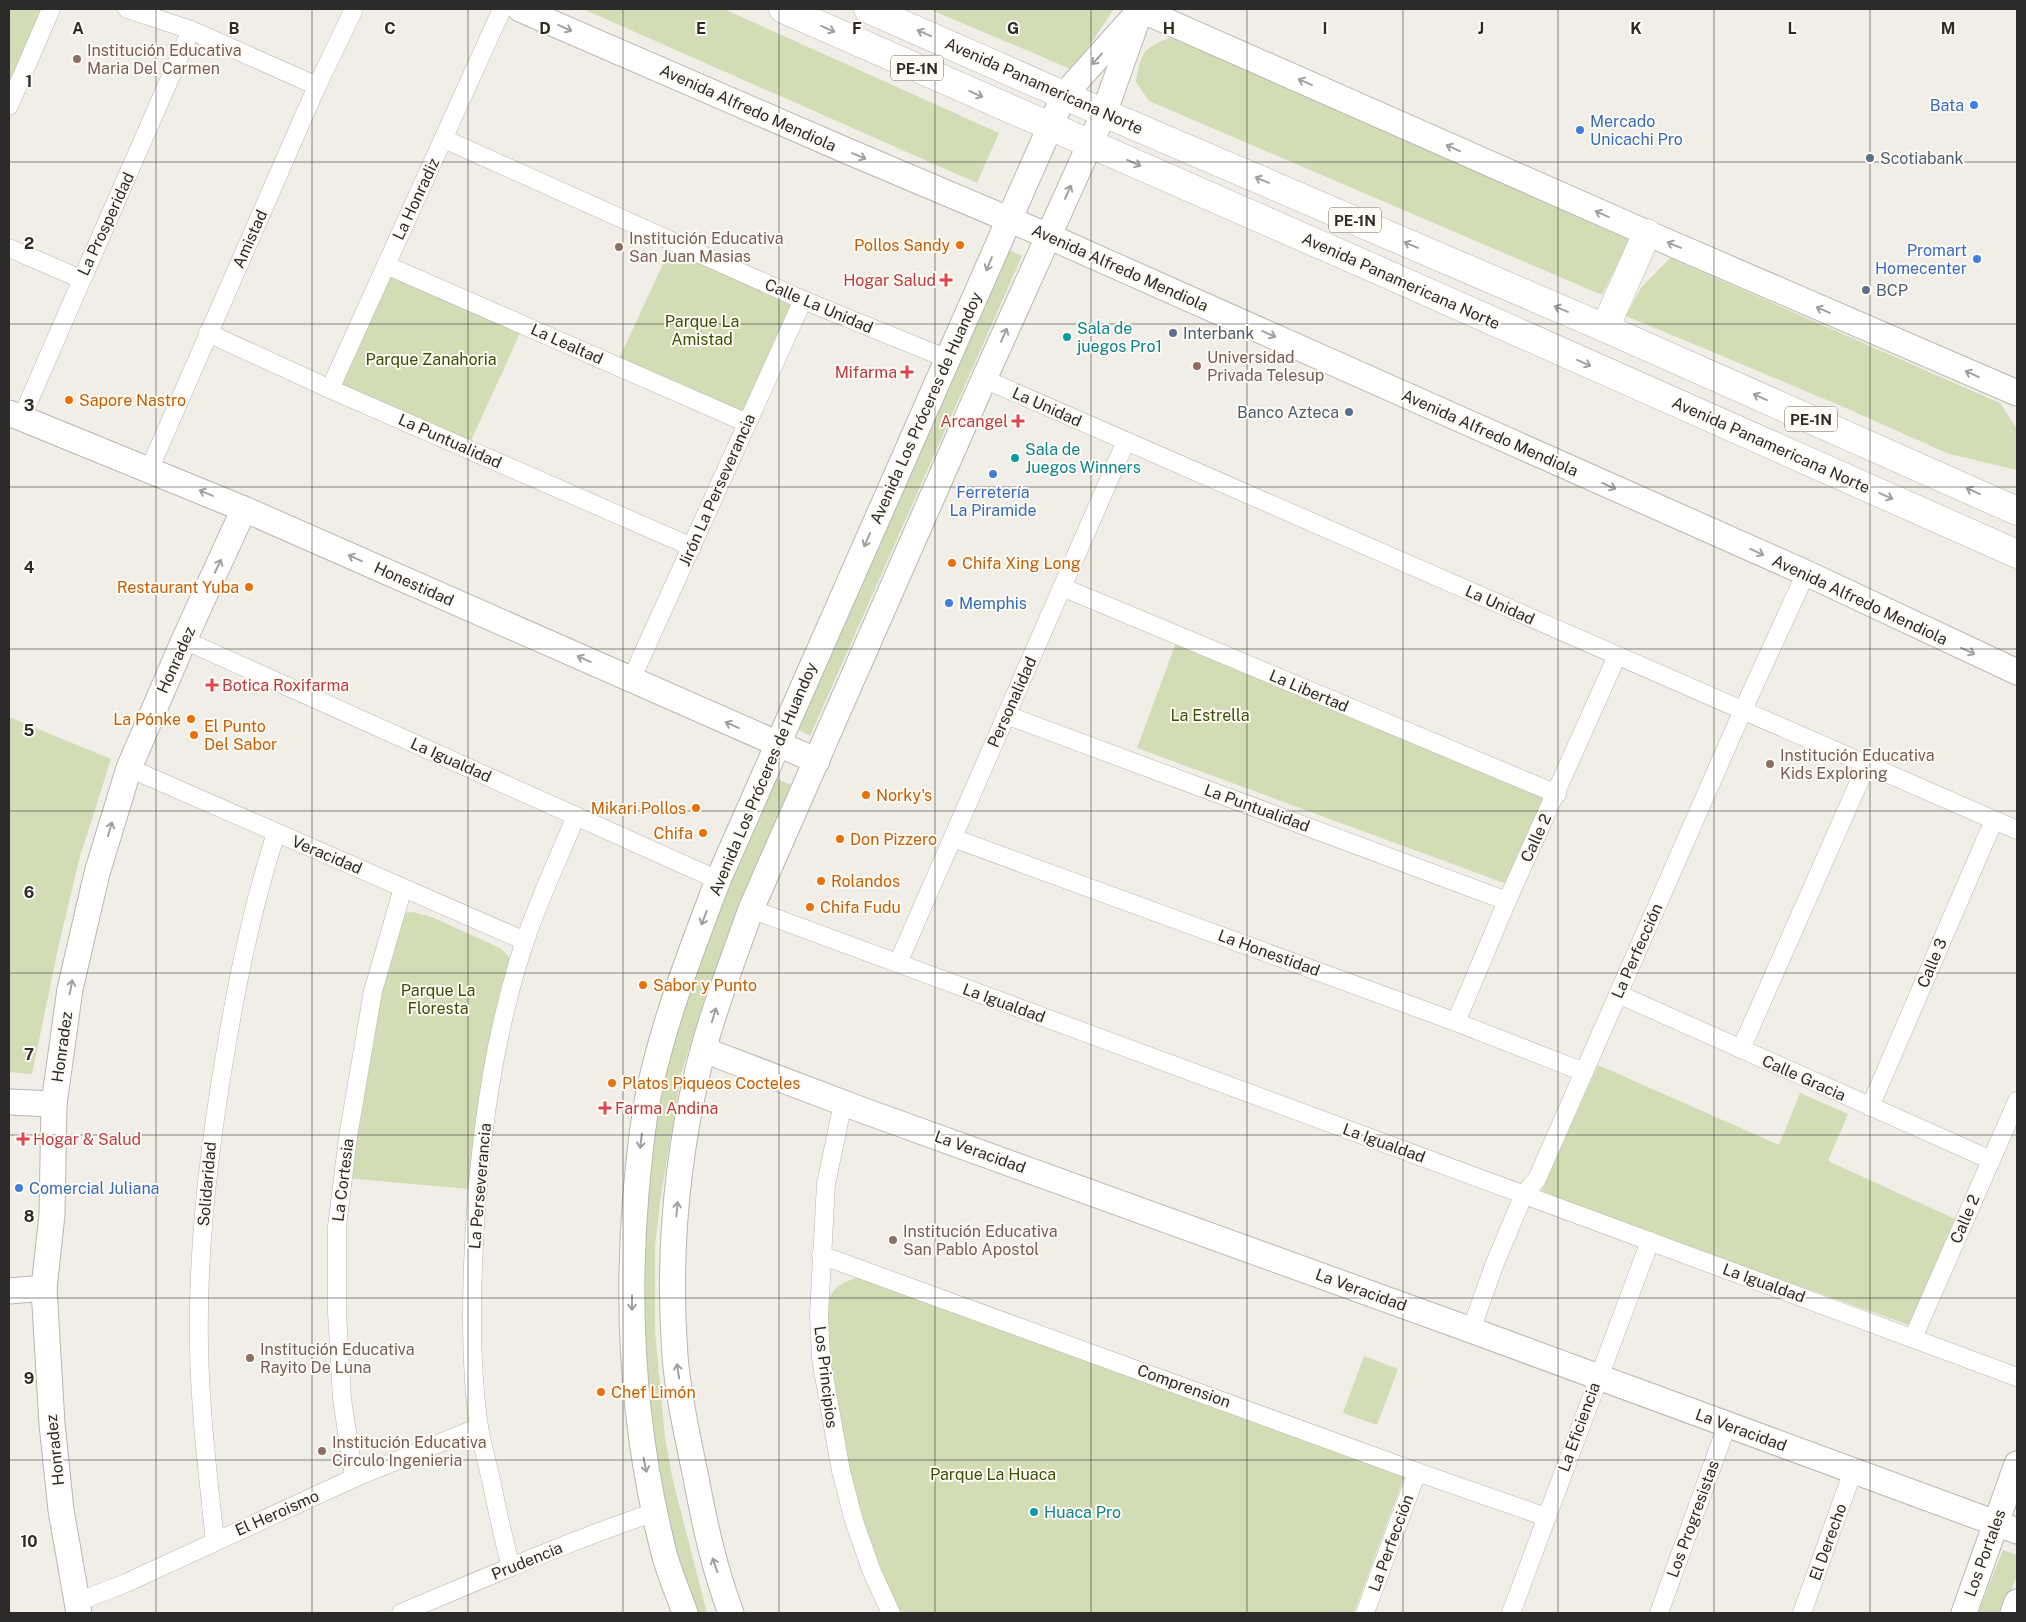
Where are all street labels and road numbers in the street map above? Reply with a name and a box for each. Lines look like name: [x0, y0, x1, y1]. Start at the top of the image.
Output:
street label: Avenida Panamericana Norte: [942, 34, 1146, 138]
road number: PE-1N: [891, 56, 943, 80]
street label: Avenida Alfredo Mendiola: [657, 60, 839, 156]
street label: La Honradiz: [389, 155, 443, 243]
street label: La Prosperidad: [74, 169, 138, 279]
street label: Amistad: [229, 207, 271, 271]
road number: PE-1N: [1329, 208, 1381, 232]
street label: Avenida Alfredo Mendiola: [1029, 220, 1211, 316]
street label: Avenida Panamericana Norte: [1299, 229, 1503, 333]
street label: Calle La Unidad: [762, 275, 876, 337]
street label: Avenida Los Próceres de Huandoy: [866, 289, 986, 527]
street label: La Lealtad: [528, 320, 606, 368]
street label: La Unidad: [1009, 383, 1085, 431]
street label: Avenida Alfredo Mendiola: [1399, 385, 1581, 481]
street label: Avenida Panamericana Norte: [1669, 393, 1873, 497]
road number: PE-1N: [1785, 406, 1837, 432]
street label: La Puntualidad: [395, 410, 505, 472]
street label: Jirón La Perseverancia: [675, 411, 759, 569]
street label: Avenida Alfredo Mendiola: [1769, 551, 1951, 649]
street label: Honestidad: [371, 558, 457, 610]
street label: La Unidad: [1462, 581, 1538, 629]
street label: Honradez: [153, 623, 199, 696]
street label: Personalidad: [984, 654, 1040, 750]
street label: Avenida Los Próceres de Huandoy: [705, 659, 821, 899]
street label: La Libertad: [1267, 666, 1351, 716]
street label: La Igualdad: [408, 734, 494, 786]
street label: La Puntualidad: [1202, 780, 1312, 836]
street label: Calle 2: [1517, 811, 1555, 865]
street label: Veracidad: [289, 832, 365, 878]
street label: La Perfección: [1608, 901, 1666, 1001]
street label: La Honestidad: [1215, 926, 1323, 980]
street label: Calle 3: [1913, 935, 1951, 991]
street label: La Igualdad: [960, 979, 1048, 1027]
street label: Honradez: [48, 1010, 76, 1084]
street label: Calle Gracia: [1759, 1051, 1849, 1105]
street label: La Igualdad: [1340, 1119, 1428, 1167]
street label: La Perseverancia: [465, 1122, 495, 1250]
street label: La Veracidad: [932, 1127, 1028, 1177]
street label: La Cortesia: [328, 1137, 358, 1223]
street label: Solidaridad: [194, 1141, 220, 1227]
street label: Calle 2: [1946, 1192, 1984, 1246]
street label: La Igualdad: [1720, 1259, 1808, 1307]
street label: La Veracidad: [1313, 1265, 1409, 1315]
street label: Los Principios: [810, 1325, 842, 1429]
street label: Comprension: [1135, 1360, 1233, 1412]
street label: La Eficiencia: [1554, 1380, 1604, 1474]
street label: La Veracidad: [1693, 1405, 1789, 1455]
street label: Honradez: [42, 1413, 68, 1486]
street label: Los Progresistas: [1663, 1458, 1723, 1580]
street label: El Heroismo: [232, 1486, 322, 1540]
street label: La Perfección: [1365, 1492, 1417, 1594]
street label: El Derecho: [1805, 1501, 1851, 1583]
street label: Los Portales: [1960, 1507, 2010, 1599]
street label: Prudencia: [489, 1538, 565, 1584]

